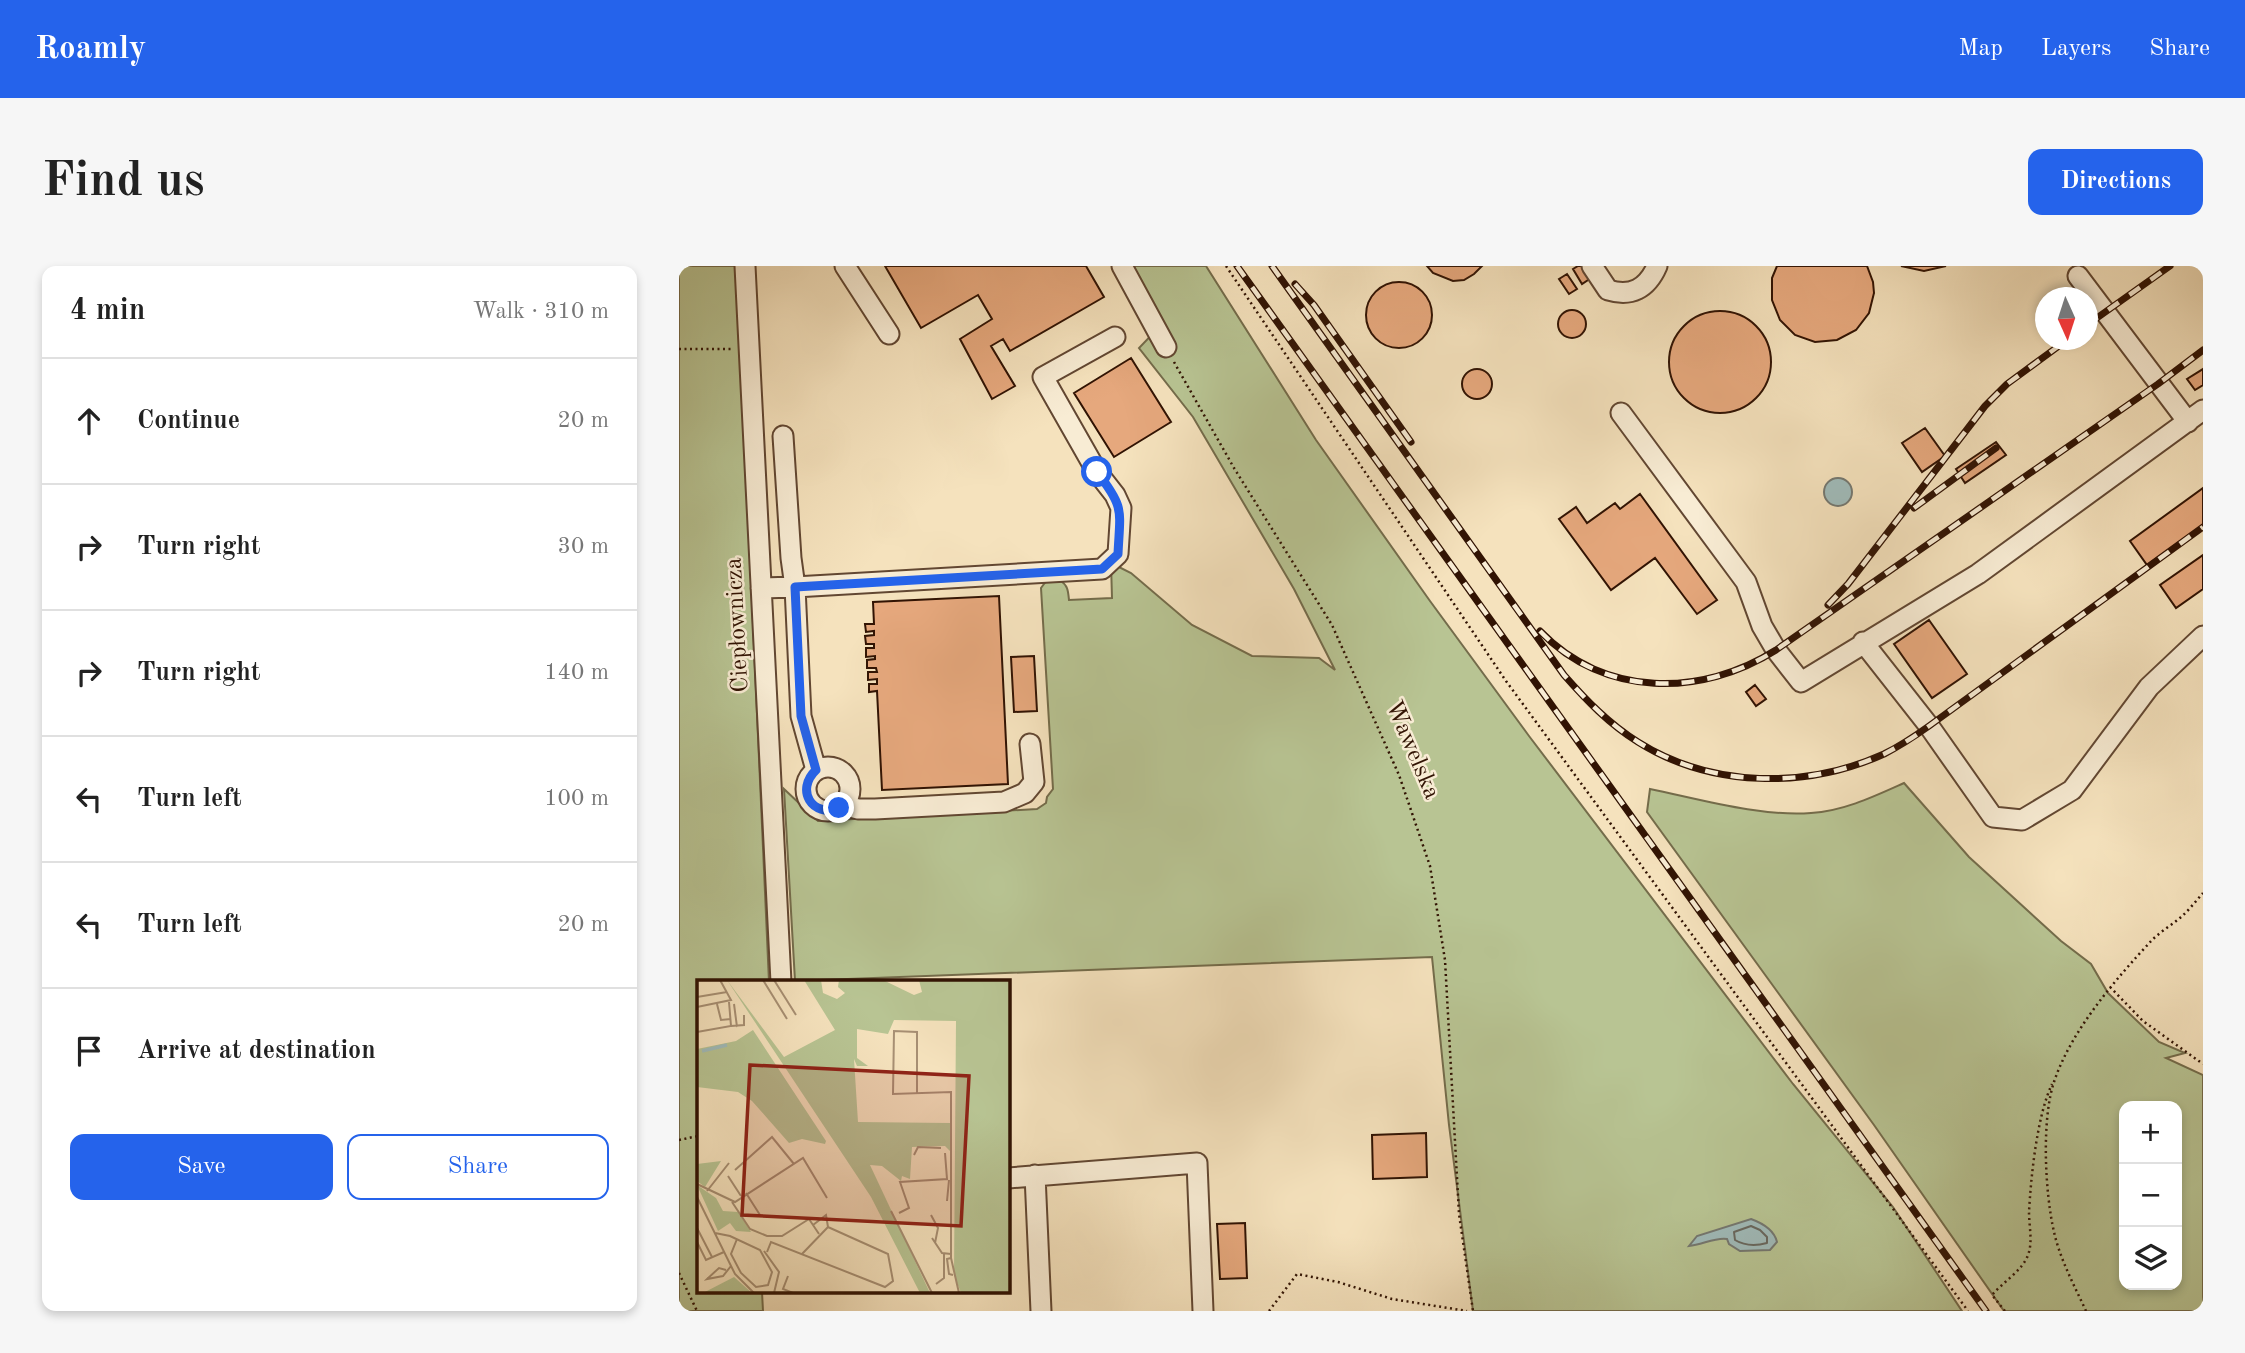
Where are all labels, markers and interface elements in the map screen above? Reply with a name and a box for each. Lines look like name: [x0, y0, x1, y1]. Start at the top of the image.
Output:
text: Roamly: [35, 33, 146, 66]
text: Map: [1959, 37, 2003, 61]
text: Layers: [2041, 37, 2111, 61]
text: Share: [2149, 37, 2210, 61]
button: Directions: [2028, 149, 2203, 215]
text: Find us: [42, 158, 205, 207]
north arrow: [2035, 287, 2098, 350]
text: 4 min: [70, 296, 145, 326]
text: Walk · 310 m: [473, 300, 609, 323]
icon: ahead: [70, 402, 108, 440]
text: Continue: [137, 408, 240, 434]
text: 20 m: [558, 409, 609, 432]
route start: [1081, 456, 1112, 487]
icon: right: [70, 528, 108, 566]
text: Turn right: [137, 534, 260, 560]
text: 30 m: [558, 535, 609, 558]
street label: Ciepłownicza: [722, 557, 754, 693]
icon: right: [70, 654, 108, 692]
text: Turn right: [137, 660, 260, 686]
text: 140 m: [544, 661, 609, 684]
street label: Wawelska: [1380, 697, 1444, 803]
icon: left: [70, 780, 108, 818]
text: Turn left: [137, 786, 242, 812]
text: 100 m: [544, 787, 609, 810]
route end: [823, 792, 854, 823]
icon: left: [70, 906, 108, 944]
text: Turn left: [137, 912, 242, 938]
text: 20 m: [558, 913, 609, 936]
inset map: [697, 980, 1010, 1294]
icon: arrive: [70, 1032, 108, 1070]
text: Arrive at destination: [137, 1038, 376, 1064]
map controls: [2119, 1101, 2182, 1290]
button: +: [2119, 1101, 2182, 1164]
button: Save: [70, 1134, 333, 1200]
button: Share: [347, 1134, 609, 1200]
button: −: [2119, 1164, 2182, 1227]
button: layers: [2119, 1227, 2182, 1290]

